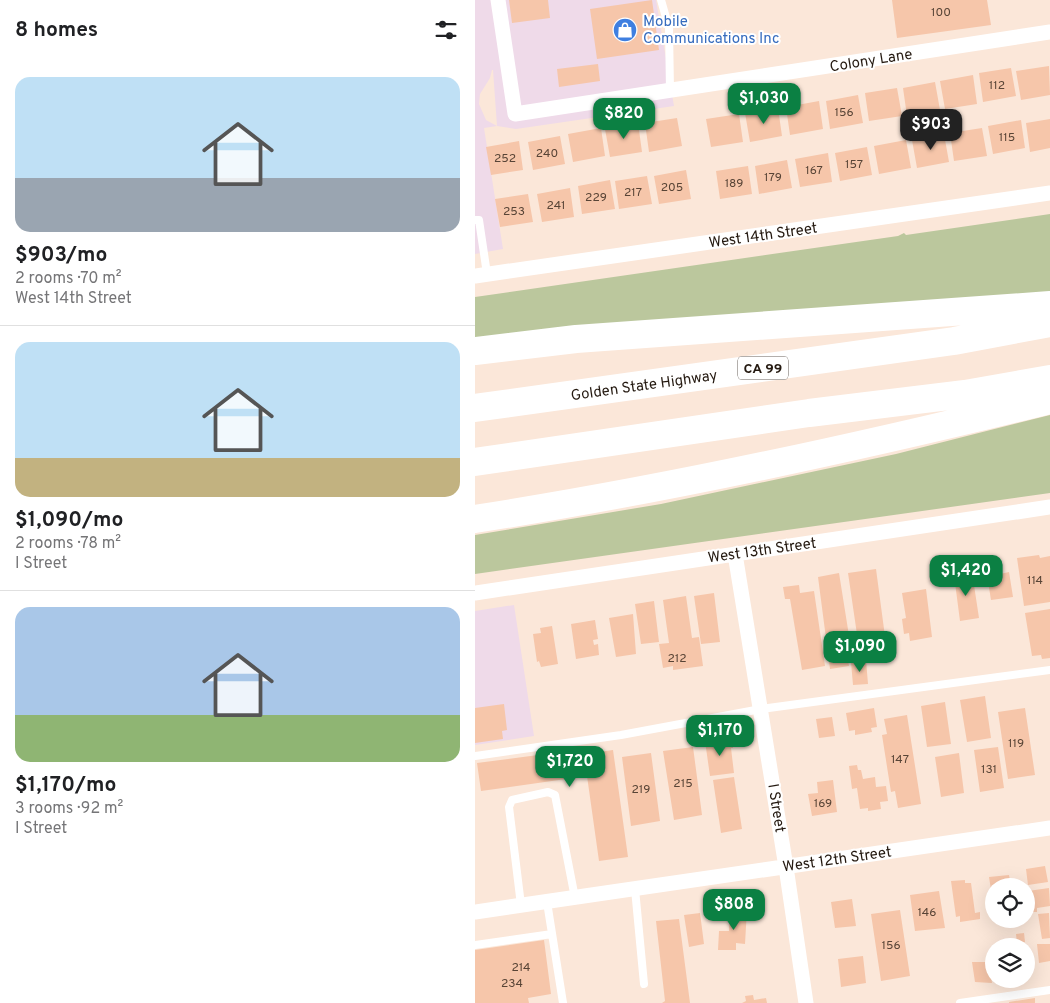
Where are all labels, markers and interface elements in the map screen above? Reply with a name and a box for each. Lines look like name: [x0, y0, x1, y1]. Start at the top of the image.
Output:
house number: 100: [931, 5, 951, 21]
place label: Mobile Communications Inc: [643, 13, 779, 49]
icon: filters: [432, 16, 460, 44]
text: 8 homes: [15, 17, 98, 44]
shop icon: Mobile Communications Inc: [612, 17, 638, 43]
street label: Colony Lane: [829, 46, 914, 77]
house number: 112: [989, 78, 1005, 94]
pin: $1,030: [723, 82, 805, 125]
text: $1,030: [739, 89, 789, 109]
pin: $820: [594, 98, 654, 140]
text: $820: [604, 104, 644, 124]
house number: 156: [834, 105, 854, 121]
pin: $903: [901, 108, 961, 151]
icon: home: [193, 109, 283, 199]
text: $903: [911, 115, 951, 135]
house number: 115: [999, 130, 1015, 146]
house number: 240: [536, 146, 558, 162]
house number: 252: [494, 151, 516, 167]
house number: 157: [845, 157, 863, 173]
house number: 167: [805, 163, 823, 179]
house number: 179: [764, 170, 782, 186]
house number: 189: [725, 176, 743, 192]
house number: 205: [661, 180, 683, 196]
house number: 217: [624, 185, 642, 201]
house number: 229: [585, 190, 607, 206]
house number: 241: [546, 198, 566, 214]
house number: 253: [503, 204, 525, 220]
street label: West 14th Street: [708, 219, 819, 254]
text: $903/mo: [15, 242, 107, 269]
text: 2 rooms · 70 m²: [15, 269, 122, 289]
text: West 14th Street: [15, 289, 132, 309]
road number: CA 99: [738, 356, 788, 379]
street label: Golden State Highway: [570, 367, 719, 406]
icon: home: [193, 375, 283, 465]
text: $1,090/mo: [15, 507, 124, 534]
text: 2 rooms · 78 m²: [15, 534, 121, 554]
street label: West 13th Street: [707, 534, 818, 568]
text: I Street: [15, 554, 67, 574]
pin: $1,420: [925, 554, 1007, 597]
text: $1,420: [941, 561, 991, 581]
house number: 114: [1027, 573, 1043, 589]
pin: $1,090: [819, 630, 901, 673]
text: $1,090: [834, 637, 886, 657]
icon: home: [193, 640, 283, 730]
house number: 212: [667, 651, 687, 667]
pin: $1,170: [679, 714, 761, 757]
text: $1,170: [697, 721, 743, 741]
house number: 119: [1008, 736, 1024, 752]
pin: $1,720: [529, 746, 611, 788]
text: $1,720: [546, 752, 594, 772]
house number: 147: [891, 752, 909, 768]
house number: 131: [981, 762, 997, 778]
text: $1,170/mo: [15, 772, 116, 799]
house number: 215: [673, 776, 693, 792]
house number: 219: [632, 782, 650, 798]
street label: I Street: [762, 783, 789, 834]
house number: 169: [814, 796, 832, 812]
text: 3 rooms · 92 m²: [15, 799, 123, 819]
text: I Street: [15, 819, 67, 839]
street label: West 12th Street: [782, 843, 893, 878]
map controls: [985, 878, 1035, 988]
button: locate: [985, 878, 1035, 928]
pin: $808: [704, 888, 764, 931]
text: $808: [714, 895, 754, 915]
house number: 146: [918, 905, 936, 921]
house number: 156: [881, 938, 901, 954]
button: layers: [985, 938, 1035, 988]
house number: 214: [511, 960, 531, 976]
house number: 234: [501, 976, 523, 992]

